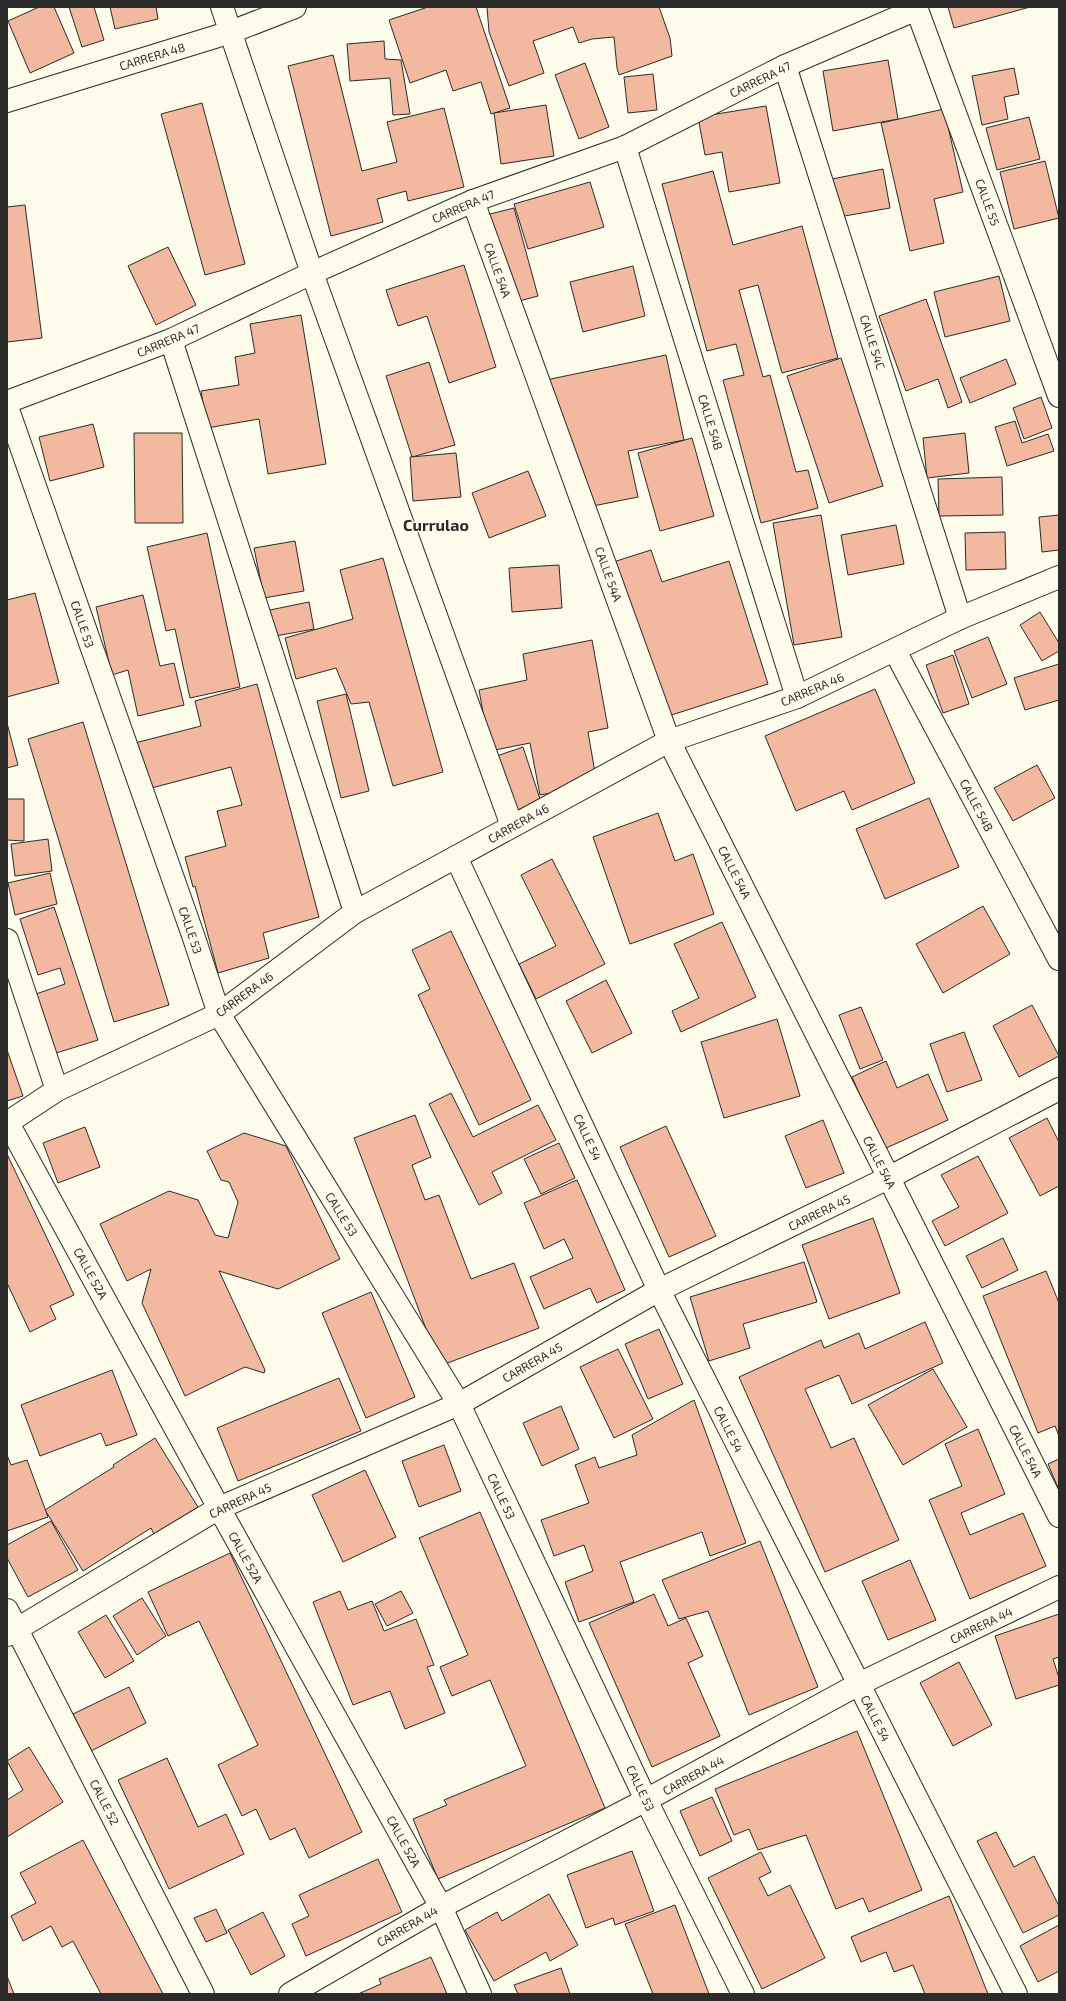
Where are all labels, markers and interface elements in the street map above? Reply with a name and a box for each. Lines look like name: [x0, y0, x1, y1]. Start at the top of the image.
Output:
street label: CARRERA 48: [118, 39, 186, 73]
street label: CARRERA 47: [727, 58, 793, 100]
street label: CALLE 55: [973, 177, 1003, 227]
street label: CARRERA 47: [430, 187, 496, 225]
street label: CALLE 54A: [482, 241, 515, 300]
street label: CALLE 54C: [858, 313, 888, 371]
street label: CARRERA 47: [135, 321, 201, 359]
street label: CALLE 54B: [696, 393, 726, 451]
district label: Currulao: [403, 515, 469, 534]
street label: CALLE 54A: [593, 545, 626, 604]
street label: CALLE 53: [68, 598, 98, 650]
street label: CARRERA 46: [778, 669, 846, 709]
street label: CALLE 54B: [957, 776, 997, 834]
street label: CARRERA 46: [485, 800, 551, 845]
street label: CALLE 54A: [716, 843, 754, 901]
street label: CALLE 53: [176, 904, 206, 956]
street label: CARRERA 46: [213, 968, 275, 1019]
street label: CALLE 54: [571, 1111, 605, 1163]
street label: CALLE 54A: [861, 1133, 899, 1191]
street label: CALLE 53: [323, 1189, 361, 1239]
street label: CARRERA 45: [786, 1191, 852, 1233]
street label: CALLE 52A: [71, 1245, 111, 1302]
street label: CARRERA 45: [500, 1339, 564, 1385]
street label: CALLE 54: [711, 1404, 747, 1454]
street label: CALLE 54A: [1007, 1422, 1045, 1480]
street label: CALLE 53: [485, 1471, 519, 1521]
street label: CARRERA 45: [207, 1480, 273, 1520]
street label: CALLE 52A: [226, 1529, 266, 1586]
street label: CARRERA 44: [947, 1604, 1015, 1646]
street label: CALLE 54: [858, 1693, 894, 1743]
street label: CARRERA 44: [660, 1752, 726, 1798]
street label: CALLE 53: [624, 1763, 658, 1813]
street label: CALLE 52: [88, 1777, 123, 1827]
street label: CALLE 52A: [384, 1813, 424, 1870]
street label: CARRERA 44: [374, 1903, 440, 1949]

